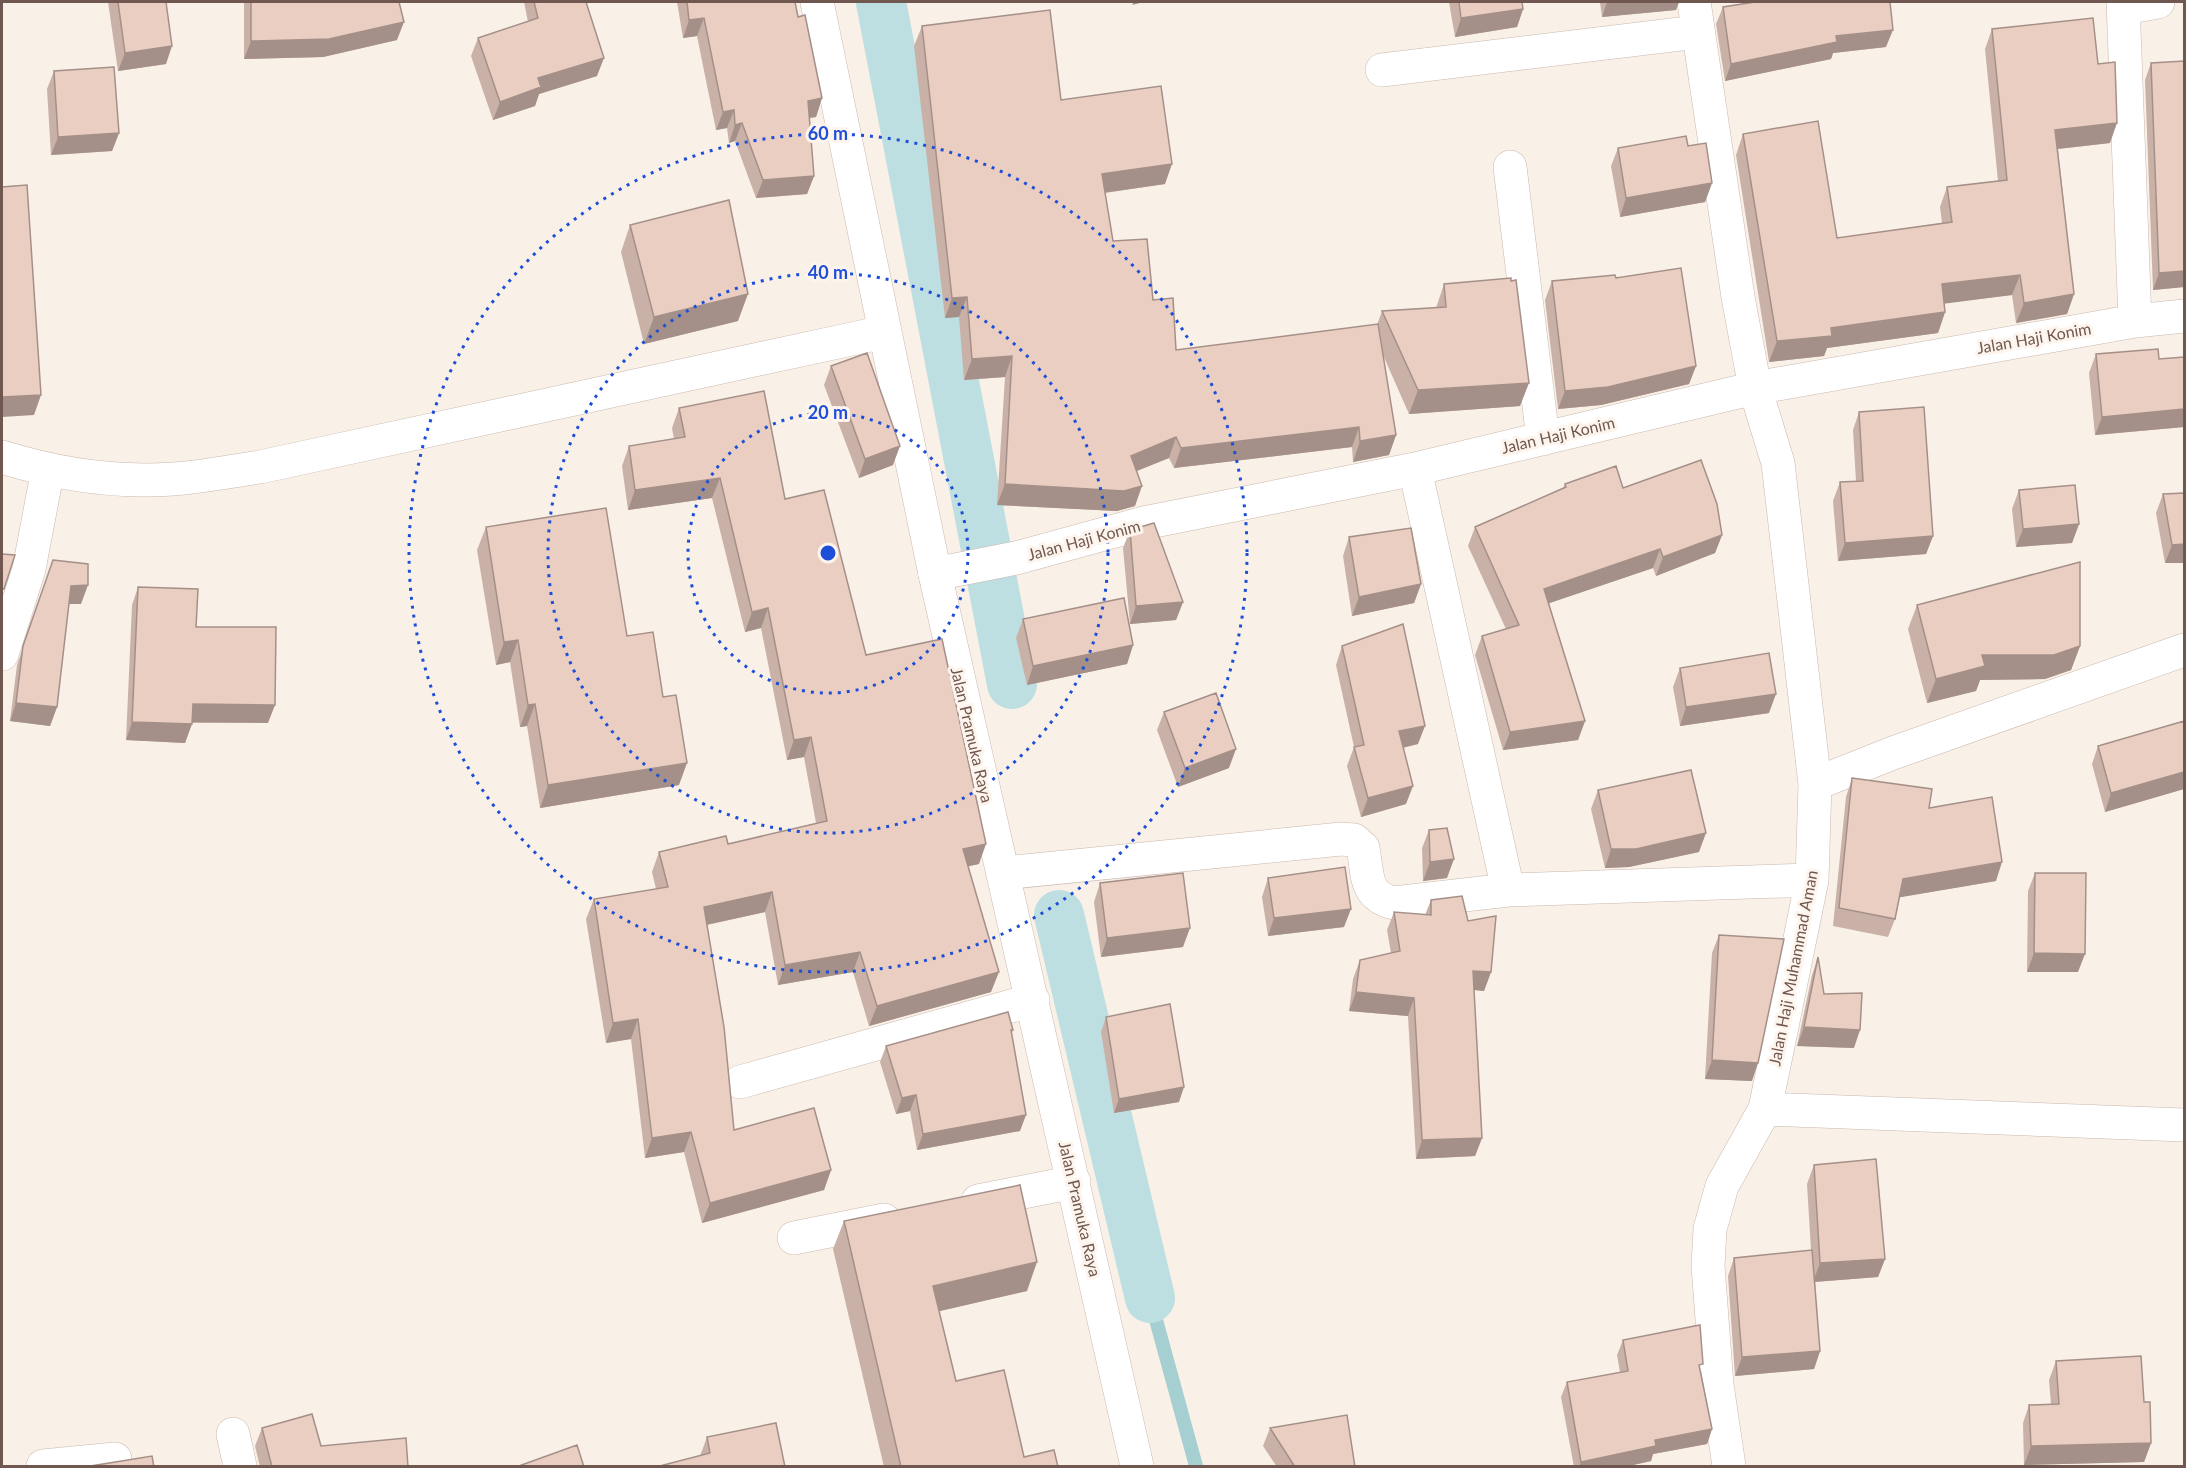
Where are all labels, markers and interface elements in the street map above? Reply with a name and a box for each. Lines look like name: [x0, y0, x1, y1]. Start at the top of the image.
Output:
text: 60 m: [808, 122, 848, 144]
text: 40 m: [808, 261, 848, 283]
street label: Jalan Haji Konim: [1975, 318, 2093, 357]
text: 20 m: [808, 401, 848, 423]
street label: Jalan Haji Konim: [1499, 412, 1616, 457]
street label: Jalan Haji Konim: [1025, 515, 1142, 564]
centre of rings: [818, 543, 838, 563]
street label: Jalan Pramuka Raya: [948, 665, 997, 804]
street label: Jalan Haji Muhammad Aman: [1764, 868, 1821, 1067]
street label: Jalan Pramuka Raya: [1056, 1139, 1105, 1278]

